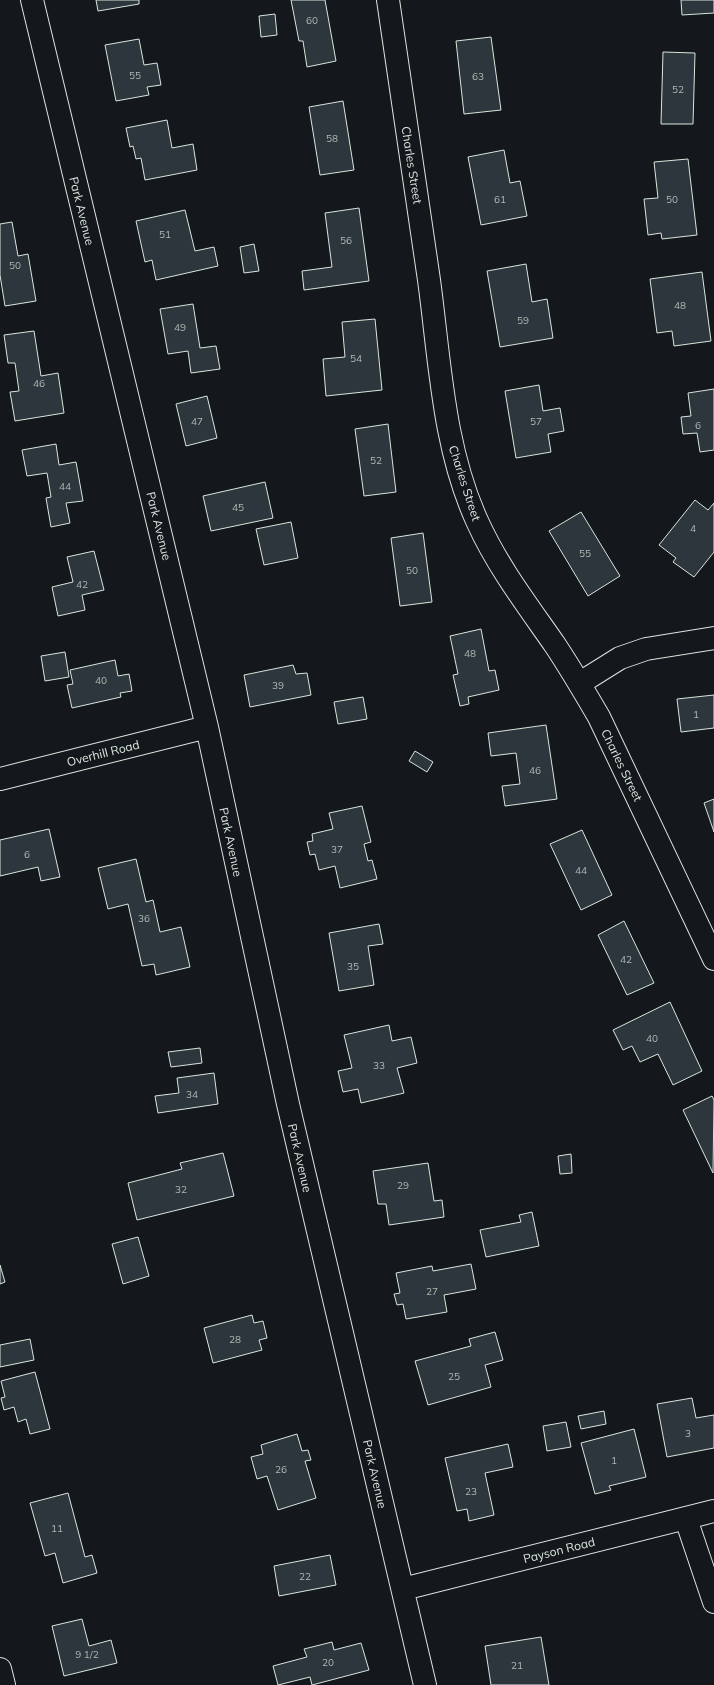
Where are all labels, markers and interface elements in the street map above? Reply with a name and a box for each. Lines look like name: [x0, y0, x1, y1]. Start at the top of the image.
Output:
house number: 60: [306, 14, 318, 27]
house number: 55: [129, 69, 141, 82]
house number: 63: [472, 70, 484, 83]
house number: 52: [672, 83, 684, 96]
street label: Charles Street: [398, 125, 426, 205]
house number: 58: [326, 132, 338, 145]
street label: Park Avenue: [66, 175, 98, 247]
house number: 61: [494, 193, 506, 206]
house number: 50: [666, 193, 678, 206]
house number: 51: [159, 228, 171, 241]
house number: 56: [340, 234, 352, 247]
house number: 50: [9, 259, 21, 272]
house number: 48: [674, 299, 686, 312]
house number: 59: [517, 314, 529, 327]
house number: 49: [174, 321, 186, 334]
house number: 54: [350, 352, 362, 365]
house number: 46: [33, 377, 45, 390]
house number: 47: [191, 415, 203, 428]
house number: 57: [530, 415, 542, 428]
house number: 6: [695, 419, 701, 432]
street label: Charles Street: [446, 443, 484, 523]
house number: 52: [370, 454, 382, 467]
house number: 44: [59, 480, 71, 493]
street label: Park Avenue: [143, 490, 175, 562]
house number: 45: [232, 501, 244, 514]
house number: 4: [690, 522, 696, 535]
house number: 55: [579, 547, 591, 560]
house number: 50: [406, 564, 418, 577]
house number: 42: [76, 578, 88, 591]
house number: 48: [464, 647, 476, 660]
house number: 40: [95, 674, 107, 687]
house number: 39: [272, 679, 284, 692]
house number: 1: [693, 708, 699, 721]
street label: Charles Street: [598, 726, 646, 804]
street label: Overhill Road: [65, 737, 141, 769]
house number: 46: [529, 764, 541, 777]
street label: Park Avenue: [216, 806, 246, 878]
house number: 37: [331, 843, 343, 856]
house number: 6: [24, 848, 30, 861]
house number: 44: [575, 864, 587, 877]
house number: 36: [138, 912, 150, 925]
house number: 42: [620, 953, 632, 966]
house number: 35: [347, 960, 359, 973]
house number: 40: [646, 1032, 658, 1045]
house number: 33: [373, 1059, 385, 1072]
house number: 34: [186, 1088, 198, 1101]
street label: Park Avenue: [285, 1122, 315, 1194]
house number: 29: [397, 1179, 409, 1192]
house number: 32: [175, 1183, 187, 1196]
house number: 27: [426, 1285, 438, 1298]
house number: 28: [229, 1333, 241, 1346]
house number: 25: [448, 1370, 460, 1383]
house number: 3: [685, 1427, 691, 1440]
street label: Park Avenue: [360, 1438, 390, 1510]
house number: 1: [611, 1454, 617, 1467]
house number: 26: [275, 1463, 287, 1476]
house number: 23: [465, 1485, 477, 1498]
house number: 11: [51, 1522, 63, 1535]
street label: Payson Road: [522, 1534, 596, 1566]
house number: 22: [299, 1570, 311, 1583]
house number: 9 1/2: [75, 1648, 99, 1661]
house number: 20: [322, 1656, 334, 1669]
house number: 21: [511, 1659, 523, 1672]

